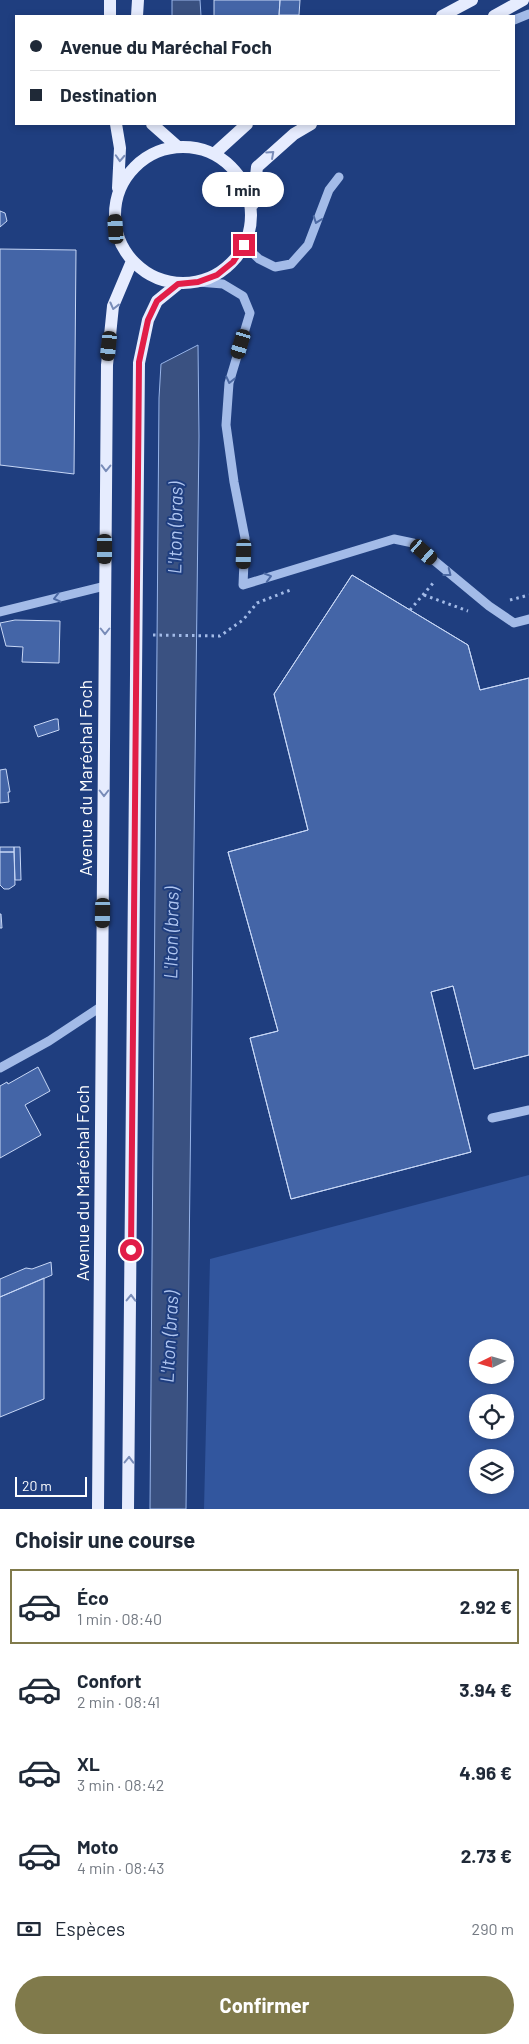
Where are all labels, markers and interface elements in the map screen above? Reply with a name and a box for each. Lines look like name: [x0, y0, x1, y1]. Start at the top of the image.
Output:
text: Avenue du Maréchal Foch: [60, 35, 272, 58]
text: Destination: [60, 83, 157, 106]
one-way arrow: [266, 151, 275, 160]
one-way arrow: [114, 154, 125, 162]
callout: 1 min: [203, 172, 285, 208]
text: 1 min: [225, 180, 261, 199]
car: [107, 214, 124, 244]
one-way arrow: [313, 215, 324, 224]
route end: [233, 234, 255, 256]
one-way arrow: [109, 302, 120, 311]
car: [229, 327, 252, 361]
car: [99, 330, 118, 362]
one-way arrow: [225, 376, 236, 385]
one-way arrow: [101, 465, 111, 473]
water label: L'Iton (bras): [162, 481, 187, 574]
car: [97, 534, 112, 564]
car: [407, 536, 440, 568]
car: [235, 539, 252, 569]
one-way arrow: [442, 567, 451, 575]
one-way arrow: [263, 573, 271, 583]
one-way arrow: [53, 592, 62, 603]
one-way arrow: [100, 628, 110, 635]
street label: Avenue du Maréchal Foch: [74, 680, 96, 876]
one-way arrow: [98, 790, 109, 798]
water label: L'Iton (bras): [158, 886, 183, 979]
car: [95, 898, 110, 928]
street label: Avenue du Maréchal Foch: [71, 1085, 93, 1281]
route start: [120, 1239, 142, 1261]
water label: L'Iton (bras): [155, 1289, 182, 1384]
one-way arrow: [126, 1294, 136, 1302]
north arrow: [469, 1339, 514, 1384]
map controls: [469, 1339, 514, 1494]
button: locate: [469, 1394, 514, 1439]
button: layers: [469, 1449, 514, 1494]
one-way arrow: [124, 1456, 134, 1464]
scale bar: [15, 1474, 88, 1497]
text: 20 m: [22, 1477, 52, 1494]
text: Choisir une course: [15, 1526, 195, 1552]
icon: car: [17, 1584, 62, 1629]
text: Éco: [77, 1586, 109, 1609]
text: 2.92 €: [460, 1595, 512, 1618]
text: 1 min · 08:40: [77, 1609, 162, 1628]
icon: car: [17, 1667, 62, 1712]
text: Confort: [77, 1669, 141, 1692]
text: 3.94 €: [459, 1678, 512, 1701]
text: 2 min · 08:41: [77, 1692, 160, 1711]
icon: car: [17, 1750, 62, 1795]
text: XL: [77, 1752, 100, 1775]
text: 4.96 €: [459, 1761, 512, 1784]
text: 3 min · 08:42: [77, 1775, 164, 1794]
icon: car: [17, 1833, 62, 1878]
text: Moto: [77, 1835, 119, 1858]
text: 2.73 €: [461, 1844, 512, 1867]
text: 4 min · 08:43: [77, 1858, 165, 1877]
icon: cash: [15, 1915, 43, 1943]
text: Espèces: [55, 1917, 125, 1940]
text: 290 m: [472, 1919, 514, 1938]
button: Confirmer: [15, 1976, 514, 2034]

